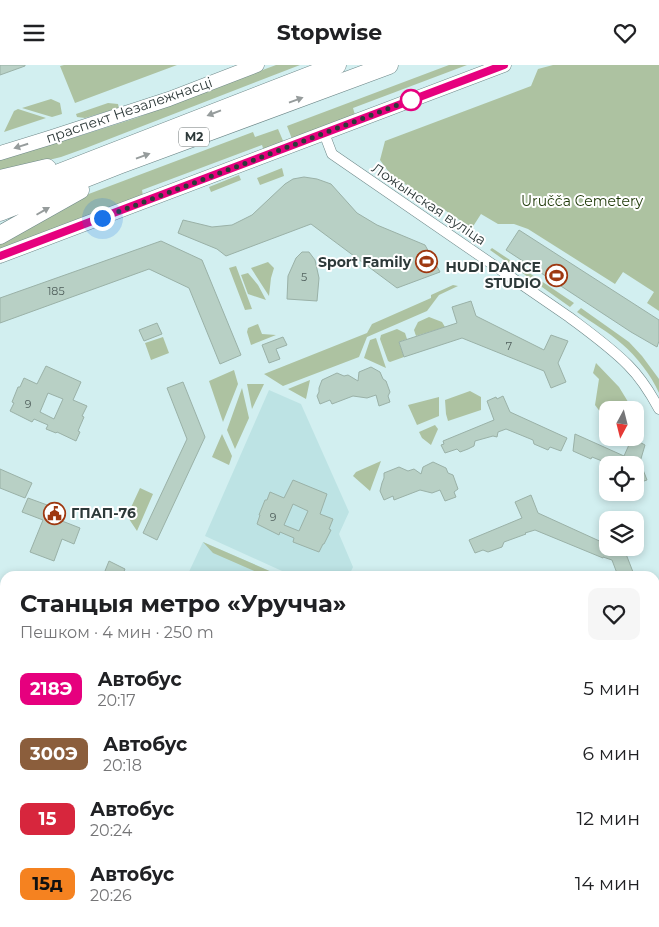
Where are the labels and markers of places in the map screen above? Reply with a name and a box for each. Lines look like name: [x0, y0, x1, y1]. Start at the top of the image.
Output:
unlabelled marker: [400, 89, 422, 111]
sports icon: Sport Family: [415, 250, 439, 274]
place label: Sport Family: [318, 253, 412, 271]
place label: HUDI DANCE STUDIO: [446, 258, 541, 292]
sports icon: HUDI DANCE STUDIO: [545, 263, 569, 287]
public building icon: ГПАП-76: [43, 501, 67, 525]
place label: ГПАП-76: [71, 504, 136, 522]

